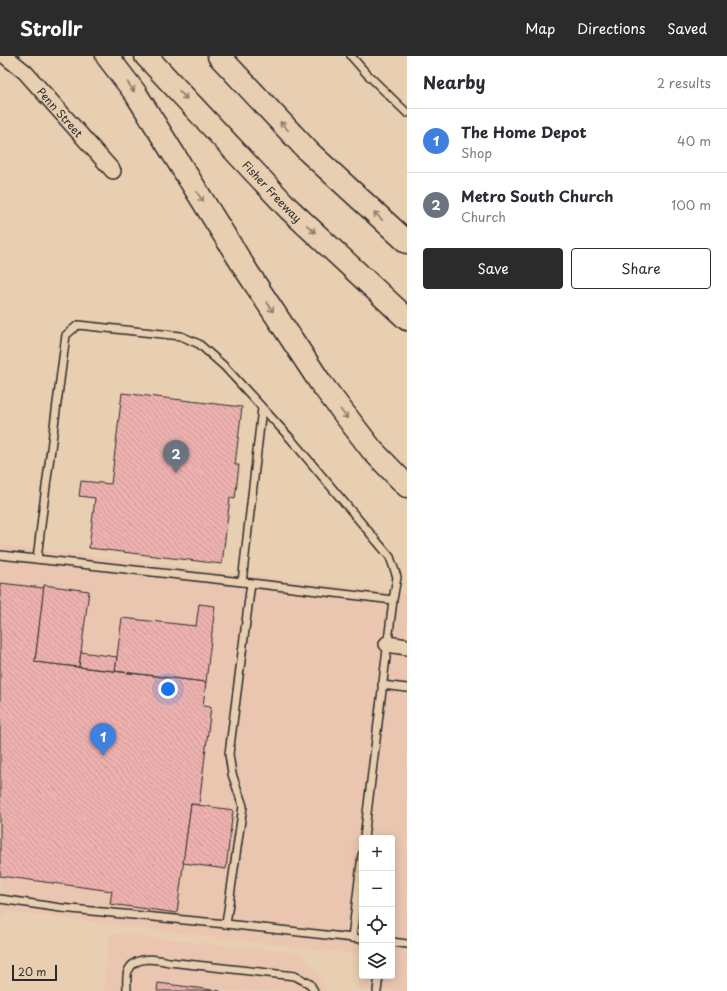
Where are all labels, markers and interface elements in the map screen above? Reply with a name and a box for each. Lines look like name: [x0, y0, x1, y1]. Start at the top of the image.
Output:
text: Strollr: [20, 14, 83, 42]
text: Map: [525, 18, 555, 39]
text: Directions: [577, 18, 645, 39]
text: Saved: [667, 18, 707, 39]
text: Nearby: [423, 69, 485, 95]
text: 2 results: [657, 73, 711, 92]
one-way arrow: [126, 81, 135, 92]
street label: Penn Street: [34, 83, 88, 141]
one-way arrow: [178, 90, 187, 100]
text: The Home Depot: [461, 120, 587, 143]
one-way arrow: [280, 121, 289, 131]
text: 1: [433, 131, 439, 150]
text: 40 m: [677, 131, 711, 150]
text: Shop: [461, 143, 492, 162]
street label: Fisher Freeway: [239, 156, 306, 226]
text: Metro South Church: [461, 184, 614, 207]
one-way arrow: [196, 191, 204, 202]
text: 2: [431, 195, 441, 214]
text: 100 m: [671, 195, 711, 214]
text: Church: [461, 207, 506, 226]
one-way arrow: [373, 211, 383, 220]
one-way arrow: [306, 224, 316, 234]
button: Save: [423, 248, 563, 289]
button: Share: [571, 248, 711, 289]
one-way arrow: [266, 301, 274, 313]
one-way arrow: [339, 408, 348, 419]
pin: 2: [163, 440, 189, 473]
your location: [158, 679, 178, 699]
pin: 1: [90, 723, 116, 756]
map controls: [359, 835, 395, 979]
button: +: [359, 835, 395, 871]
button: −: [359, 871, 395, 907]
button: locate: [359, 907, 395, 943]
button: layers: [359, 943, 395, 979]
scale bar: [12, 963, 57, 982]
text: 20 m: [18, 963, 46, 980]

